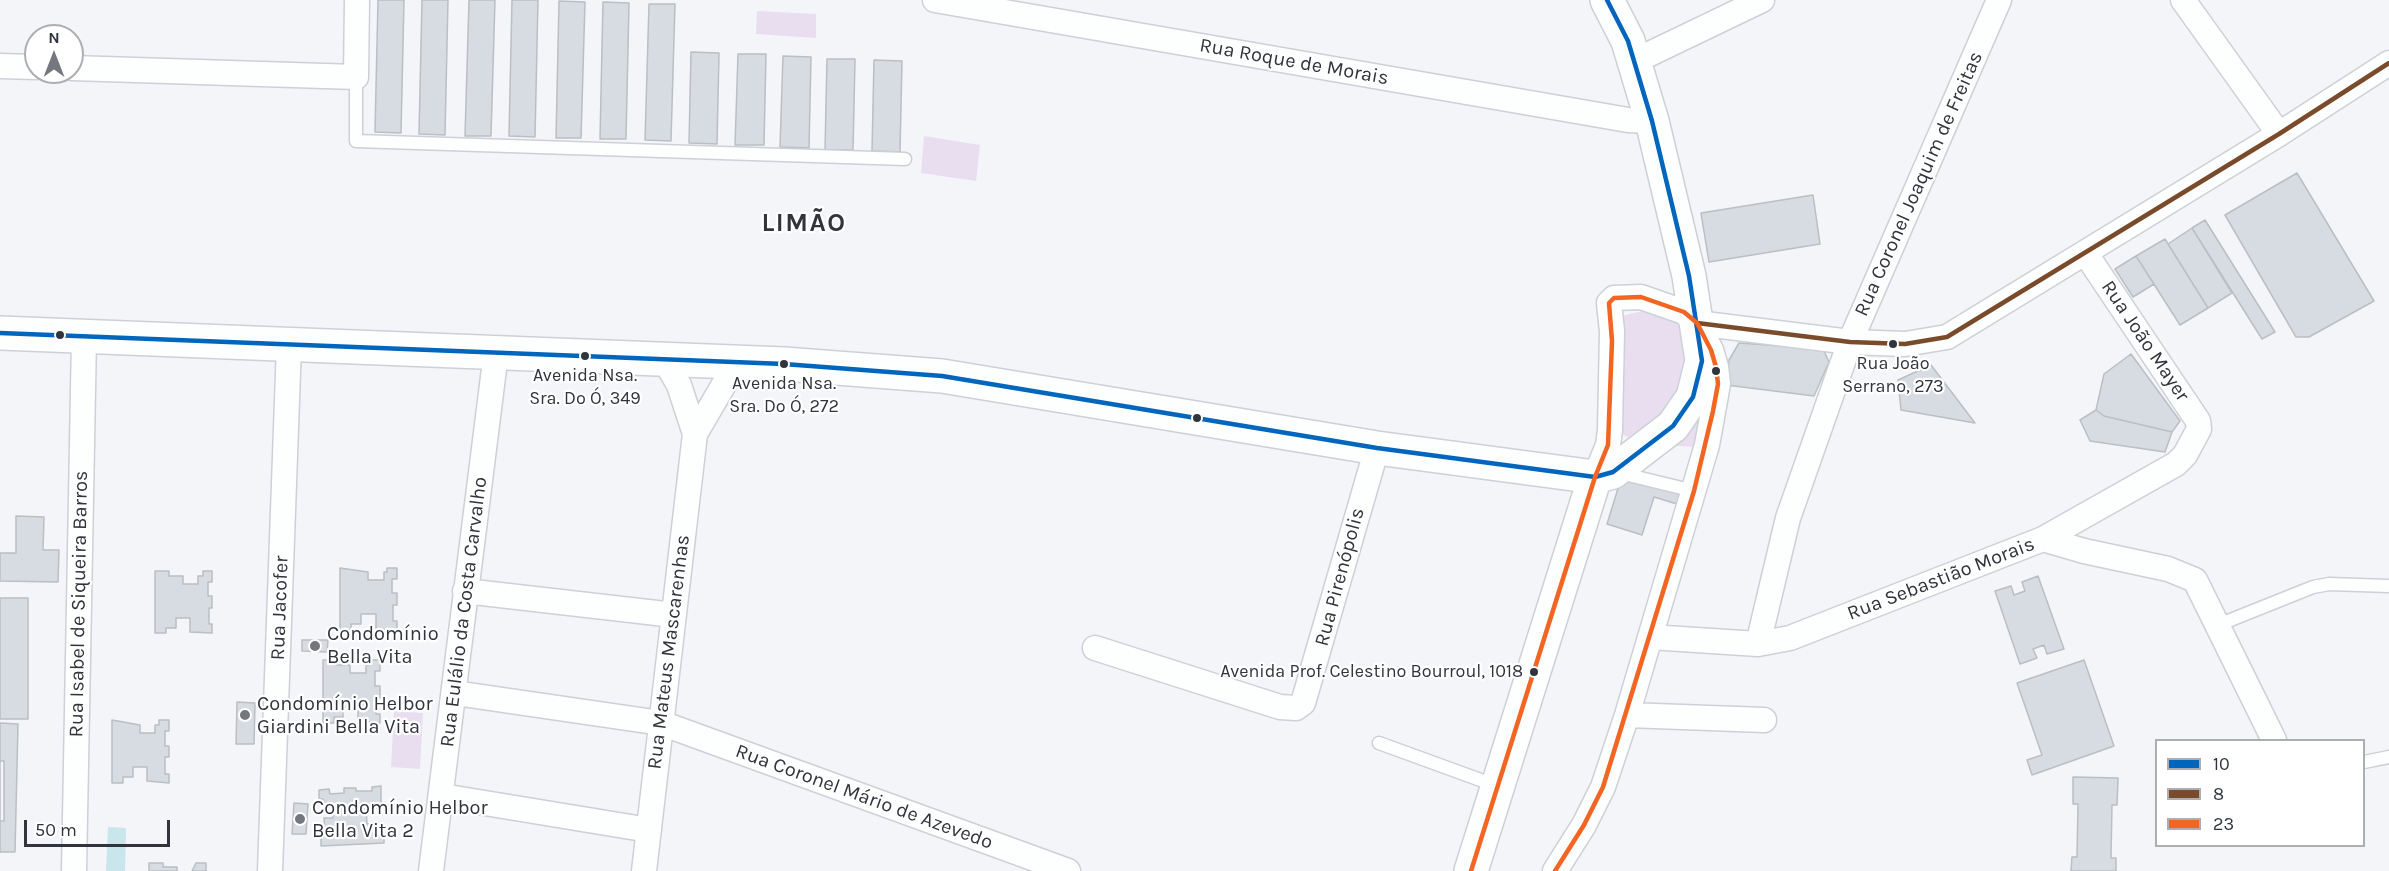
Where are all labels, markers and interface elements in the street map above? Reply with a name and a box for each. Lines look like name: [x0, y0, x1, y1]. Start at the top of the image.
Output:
north arrow: [24, 24, 84, 84]
text: N: [48, 28, 60, 47]
street label: Rua Roque de Morais: [1198, 34, 1390, 90]
street label: Rua Coronel Joaquim de Freitas: [1850, 48, 1988, 320]
district label: LIMÃO: [761, 208, 847, 240]
street label: Rua João Mayer: [2096, 276, 2194, 406]
unlabelled marker: [54, 329, 66, 341]
marker: Rua João Serrano, 273: [1887, 338, 1899, 350]
marker: Avenida Nsa. Sra. Do Ó, 349: [579, 350, 591, 362]
place label: Rua João Serrano, 273: [1842, 353, 1944, 395]
marker: Avenida Nsa. Sra. Do Ó, 272: [778, 358, 790, 370]
place label: Avenida Nsa. Sra. Do Ó, 349: [529, 365, 641, 407]
unlabelled marker: [1710, 365, 1722, 377]
place label: Avenida Nsa. Sra. Do Ó, 272: [729, 373, 839, 416]
unlabelled marker: [1191, 412, 1203, 424]
street label: Rua Isabel de Siqueira Barros: [65, 470, 93, 738]
street label: Rua Eulálio da Costa Carvalho: [436, 476, 492, 748]
street label: Rua Pirenópolis: [1310, 505, 1370, 649]
street label: Rua Sebastião Morais: [1844, 532, 2038, 626]
street label: Rua Mateus Mascarenhas: [643, 533, 695, 771]
street label: Rua Jacofer: [266, 555, 294, 661]
place label: Condomínio Bella Vita: [327, 622, 439, 669]
marker: Condomínio Bella Vita: [308, 639, 322, 653]
place label: Avenida Prof. Celestino Bourroul, 1018: [1220, 661, 1523, 683]
marker: Avenida Prof. Celestino Bourroul, 1018: [1528, 666, 1540, 678]
place label: Condomínio Helbor Giardini Bella Vita: [257, 692, 433, 739]
marker: Condomínio Helbor Giardini Bella Vita: [238, 708, 252, 722]
street label: Rua Coronel Mário de Azevedo: [732, 739, 996, 855]
legend: [2155, 739, 2365, 847]
text: 10: [2213, 753, 2230, 775]
text: 8: [2213, 783, 2224, 805]
place label: Condomínio Helbor Bella Vita 2: [312, 796, 488, 843]
scale bar: [27, 808, 172, 846]
marker: Condomínio Helbor Bella Vita 2: [293, 812, 307, 826]
text: 23: [2213, 813, 2234, 835]
text: 50 m: [35, 819, 77, 841]

